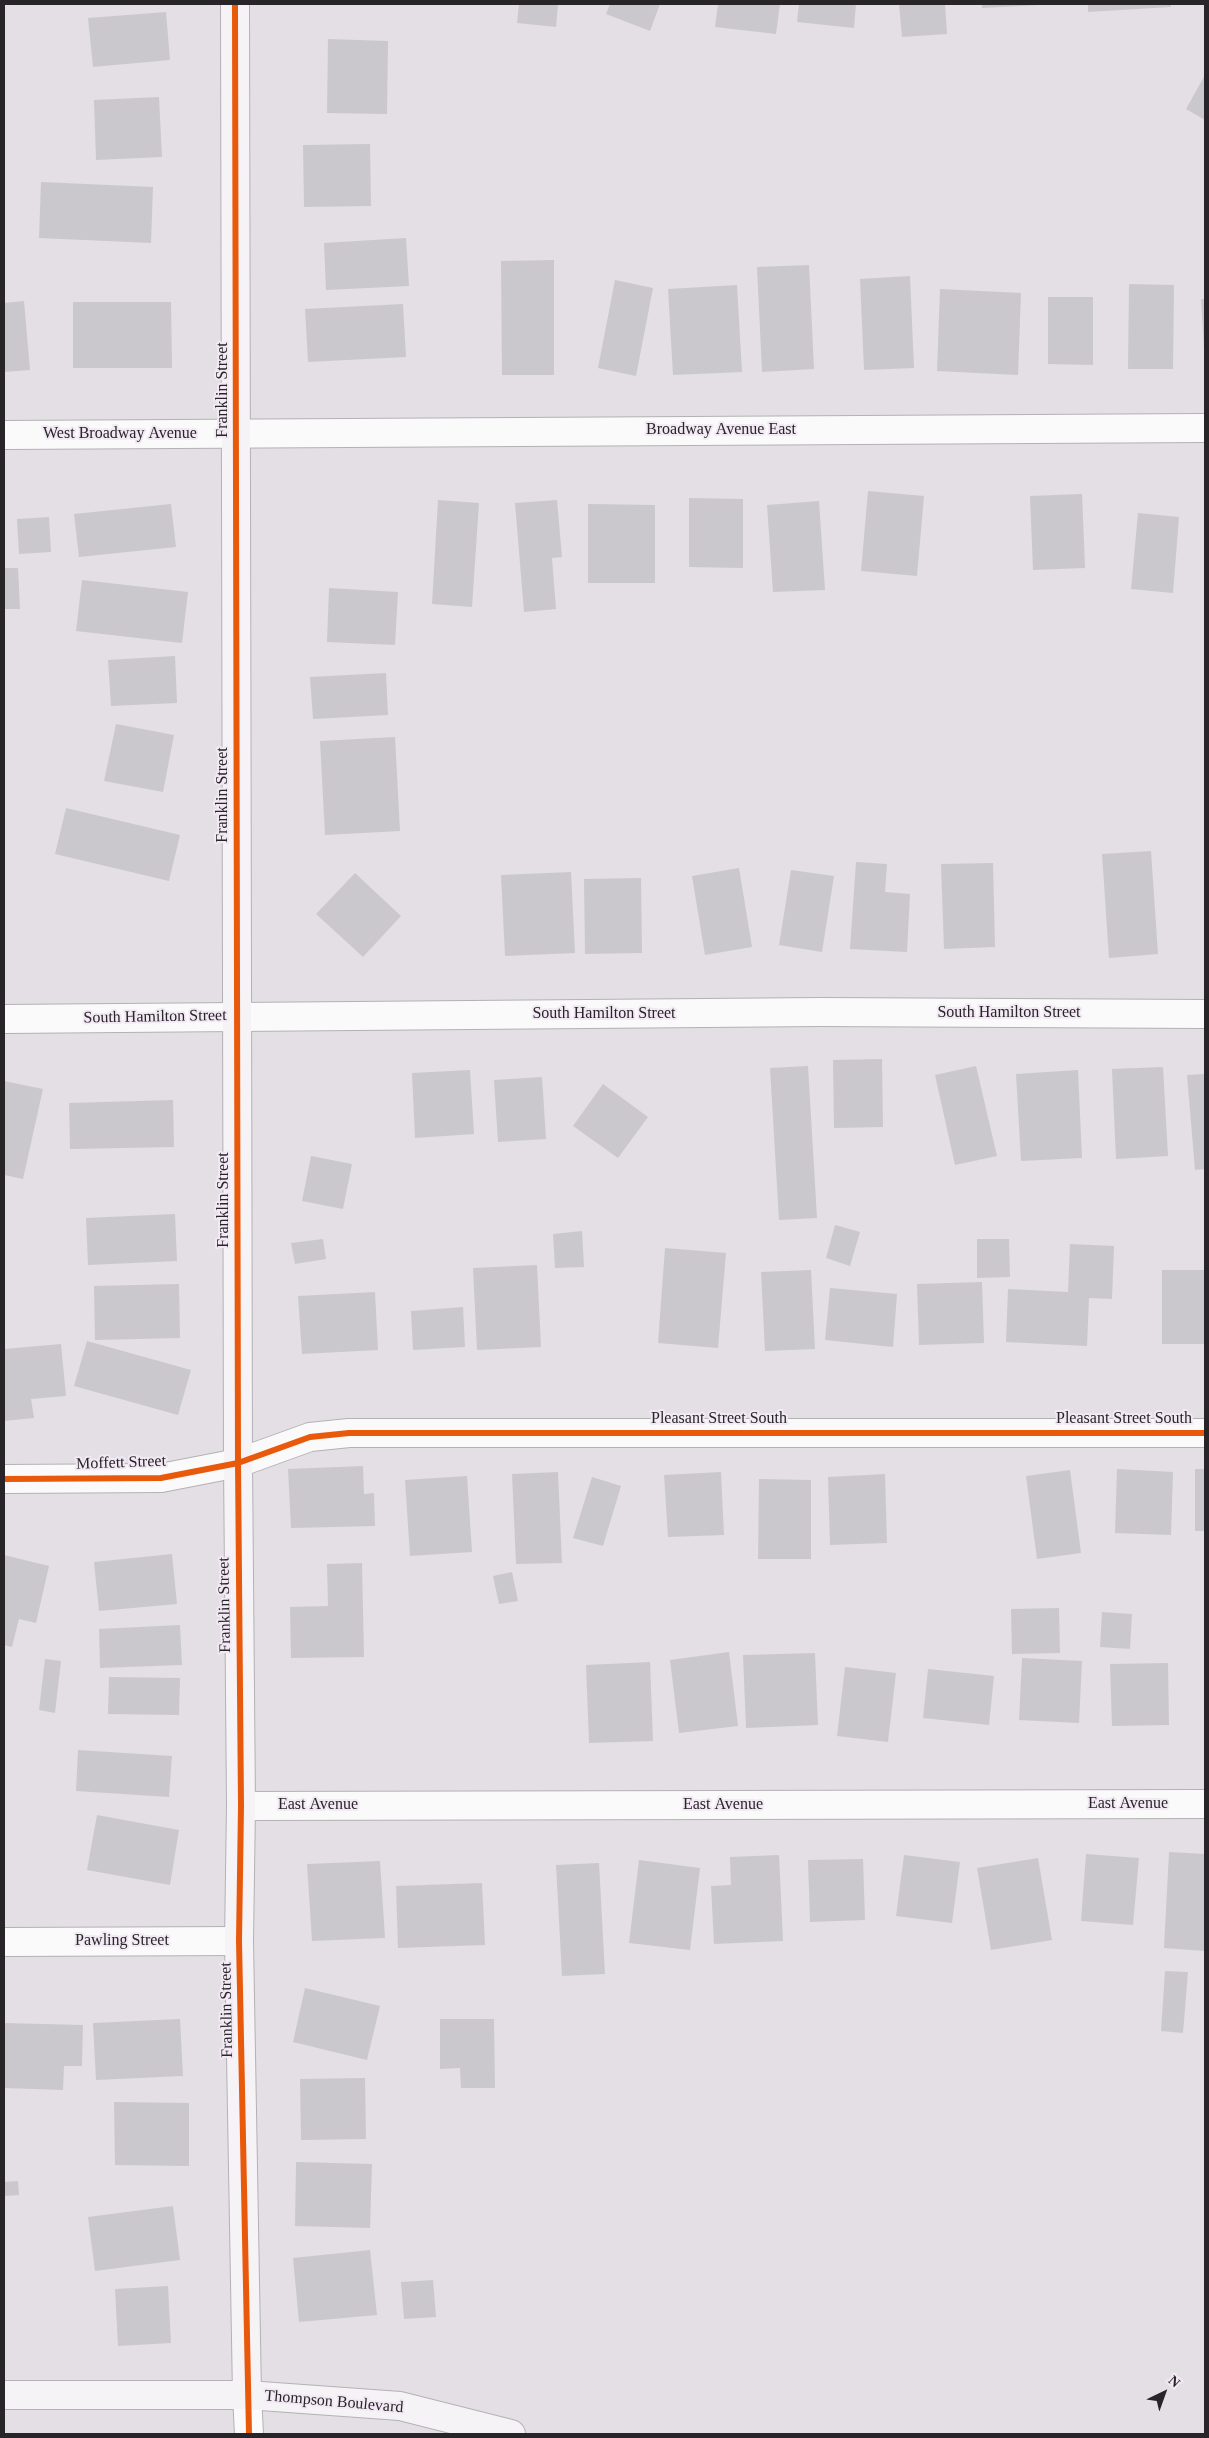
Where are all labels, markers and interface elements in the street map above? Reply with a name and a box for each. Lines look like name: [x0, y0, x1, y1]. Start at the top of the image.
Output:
street label: Franklin Street: [213, 342, 233, 438]
street label: Broadway Avenue East: [646, 420, 796, 440]
street label: West Broadway Avenue: [43, 424, 197, 444]
street label: Franklin Street: [213, 747, 233, 843]
street label: South Hamilton Street: [937, 1003, 1081, 1023]
street label: South Hamilton Street: [532, 1004, 676, 1024]
street label: South Hamilton Street: [83, 1006, 227, 1028]
street label: Franklin Street: [214, 1152, 234, 1248]
street label: Pleasant Street South: [651, 1409, 787, 1429]
street label: Pleasant Street South: [1056, 1409, 1192, 1429]
street label: Moffett Street: [76, 1452, 166, 1474]
street label: Franklin Street: [215, 1557, 235, 1653]
street label: East Avenue: [1088, 1794, 1168, 1814]
street label: East Avenue: [278, 1795, 358, 1815]
street label: East Avenue: [683, 1795, 763, 1815]
street label: Pawling Street: [75, 1931, 169, 1951]
street label: Franklin Street: [217, 1962, 237, 2058]
north arrow: [1139, 2368, 1189, 2418]
text: N: [1166, 2373, 1183, 2390]
street label: Thompson Boulevard: [264, 2386, 404, 2418]

